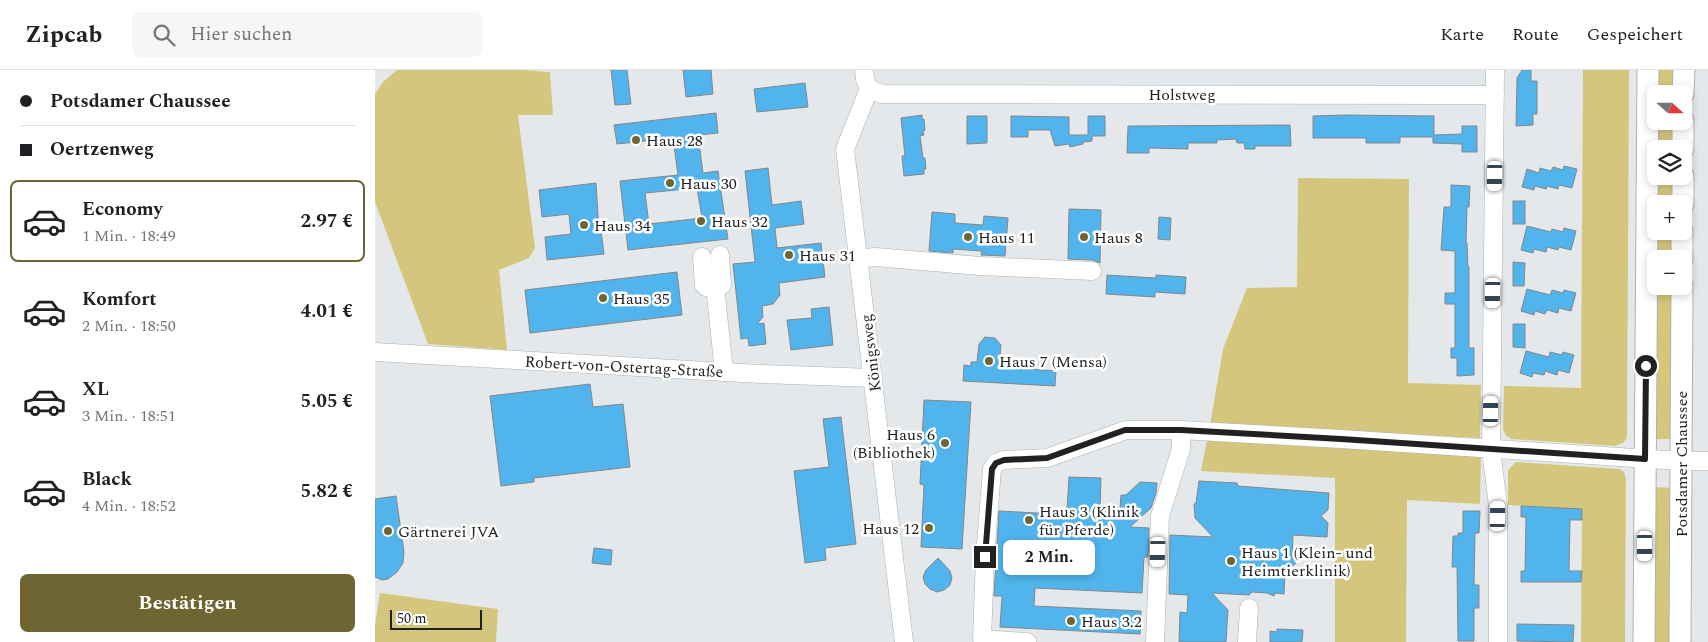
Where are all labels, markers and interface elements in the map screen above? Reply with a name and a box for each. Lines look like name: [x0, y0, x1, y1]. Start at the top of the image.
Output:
search box: [132, 12, 482, 57]
text: Zipcab: [25, 17, 102, 53]
text: Hier suchen: [190, 20, 292, 49]
icon: search: [150, 21, 178, 49]
text: Karte: [1440, 21, 1484, 48]
text: Route: [1512, 21, 1559, 48]
text: Gespeichert: [1587, 21, 1683, 48]
street label: Holstweg: [1148, 83, 1216, 107]
north arrow: [1647, 85, 1693, 130]
map controls: [1647, 85, 1692, 295]
text: Potsdamer Chaussee: [50, 87, 231, 116]
place label: Haus 28: [646, 129, 703, 153]
marker: Haus 28: [630, 134, 642, 146]
text: Oertzenweg: [50, 135, 154, 164]
button: layers: [1647, 140, 1692, 185]
car: [1487, 161, 1502, 191]
place label: Haus 30: [680, 172, 737, 196]
marker: Haus 30: [664, 177, 676, 189]
text: Economy: [82, 195, 163, 224]
button: +: [1647, 195, 1692, 240]
icon: car: [22, 199, 67, 244]
text: 2.97 €: [301, 207, 353, 236]
place label: Haus 32: [711, 210, 768, 234]
place label: Haus 34: [594, 214, 651, 238]
marker: Haus 32: [695, 215, 707, 227]
marker: Haus 34: [578, 219, 590, 231]
text: 1 Min. · 18:49: [82, 224, 176, 248]
place label: Haus 11: [978, 226, 1035, 250]
place label: Haus 8: [1094, 226, 1143, 250]
marker: Haus 11: [962, 231, 974, 243]
marker: Haus 8: [1078, 231, 1090, 243]
place label: Haus 31: [799, 244, 856, 268]
marker: Haus 31: [783, 249, 795, 261]
button: −: [1647, 250, 1692, 295]
car: [1485, 278, 1500, 308]
text: Komfort: [82, 285, 157, 314]
place label: Haus 35: [613, 287, 670, 311]
icon: car: [22, 289, 67, 334]
marker: Haus 35: [597, 292, 609, 304]
text: 4.01 €: [301, 297, 353, 326]
street label: Königsweg: [854, 313, 888, 393]
text: 2 Min. · 18:50: [82, 314, 176, 338]
street label: Robert-von-Ostertag-Straße: [524, 350, 724, 384]
place label: Haus 7 (Mensa): [999, 350, 1107, 374]
marker: Haus 7 (Mensa): [983, 355, 995, 367]
route start: [1635, 355, 1657, 377]
text: XL: [82, 375, 109, 404]
icon: car: [22, 379, 67, 424]
text: 5.05 €: [301, 387, 353, 416]
street label: Potsdamer Chaussee: [1670, 391, 1694, 537]
car: [1483, 396, 1498, 426]
text: 3 Min. · 18:51: [82, 404, 176, 428]
place label: Haus 6 (Bibliothek): [853, 423, 935, 465]
marker: Haus 6 (Bibliothek): [939, 437, 951, 449]
text: Black: [82, 465, 132, 494]
icon: car: [22, 469, 67, 514]
text: 5.82 €: [301, 477, 353, 506]
text: 4 Min. · 18:52: [82, 494, 176, 518]
place label: Haus 3 (Klinik für Pferde): [1039, 500, 1140, 542]
car: [1490, 501, 1505, 531]
marker: Haus 3 (Klinik für Pferde): [1023, 514, 1035, 526]
place label: Haus 12: [862, 517, 919, 541]
place label: Gärtnerei JVA: [398, 520, 499, 544]
marker: Haus 12: [923, 522, 935, 534]
marker: Gärtnerei JVA: [382, 525, 394, 537]
car: [1637, 531, 1652, 561]
car: [1149, 537, 1166, 567]
callout: 2 Min.: [1003, 540, 1095, 574]
place label: Haus 1 (Klein- und Heimtierklinik): [1241, 541, 1373, 583]
text: 2 Min.: [1025, 545, 1073, 569]
route end: [974, 546, 996, 568]
marker: Haus 1 (Klein- und Heimtierklinik): [1225, 555, 1237, 567]
button: Bestätigen: [20, 574, 355, 632]
scale bar: [390, 607, 483, 630]
text: 50 m: [397, 608, 427, 629]
place label: Haus 3.2: [1081, 610, 1142, 634]
marker: Haus 3.2: [1065, 615, 1077, 627]

